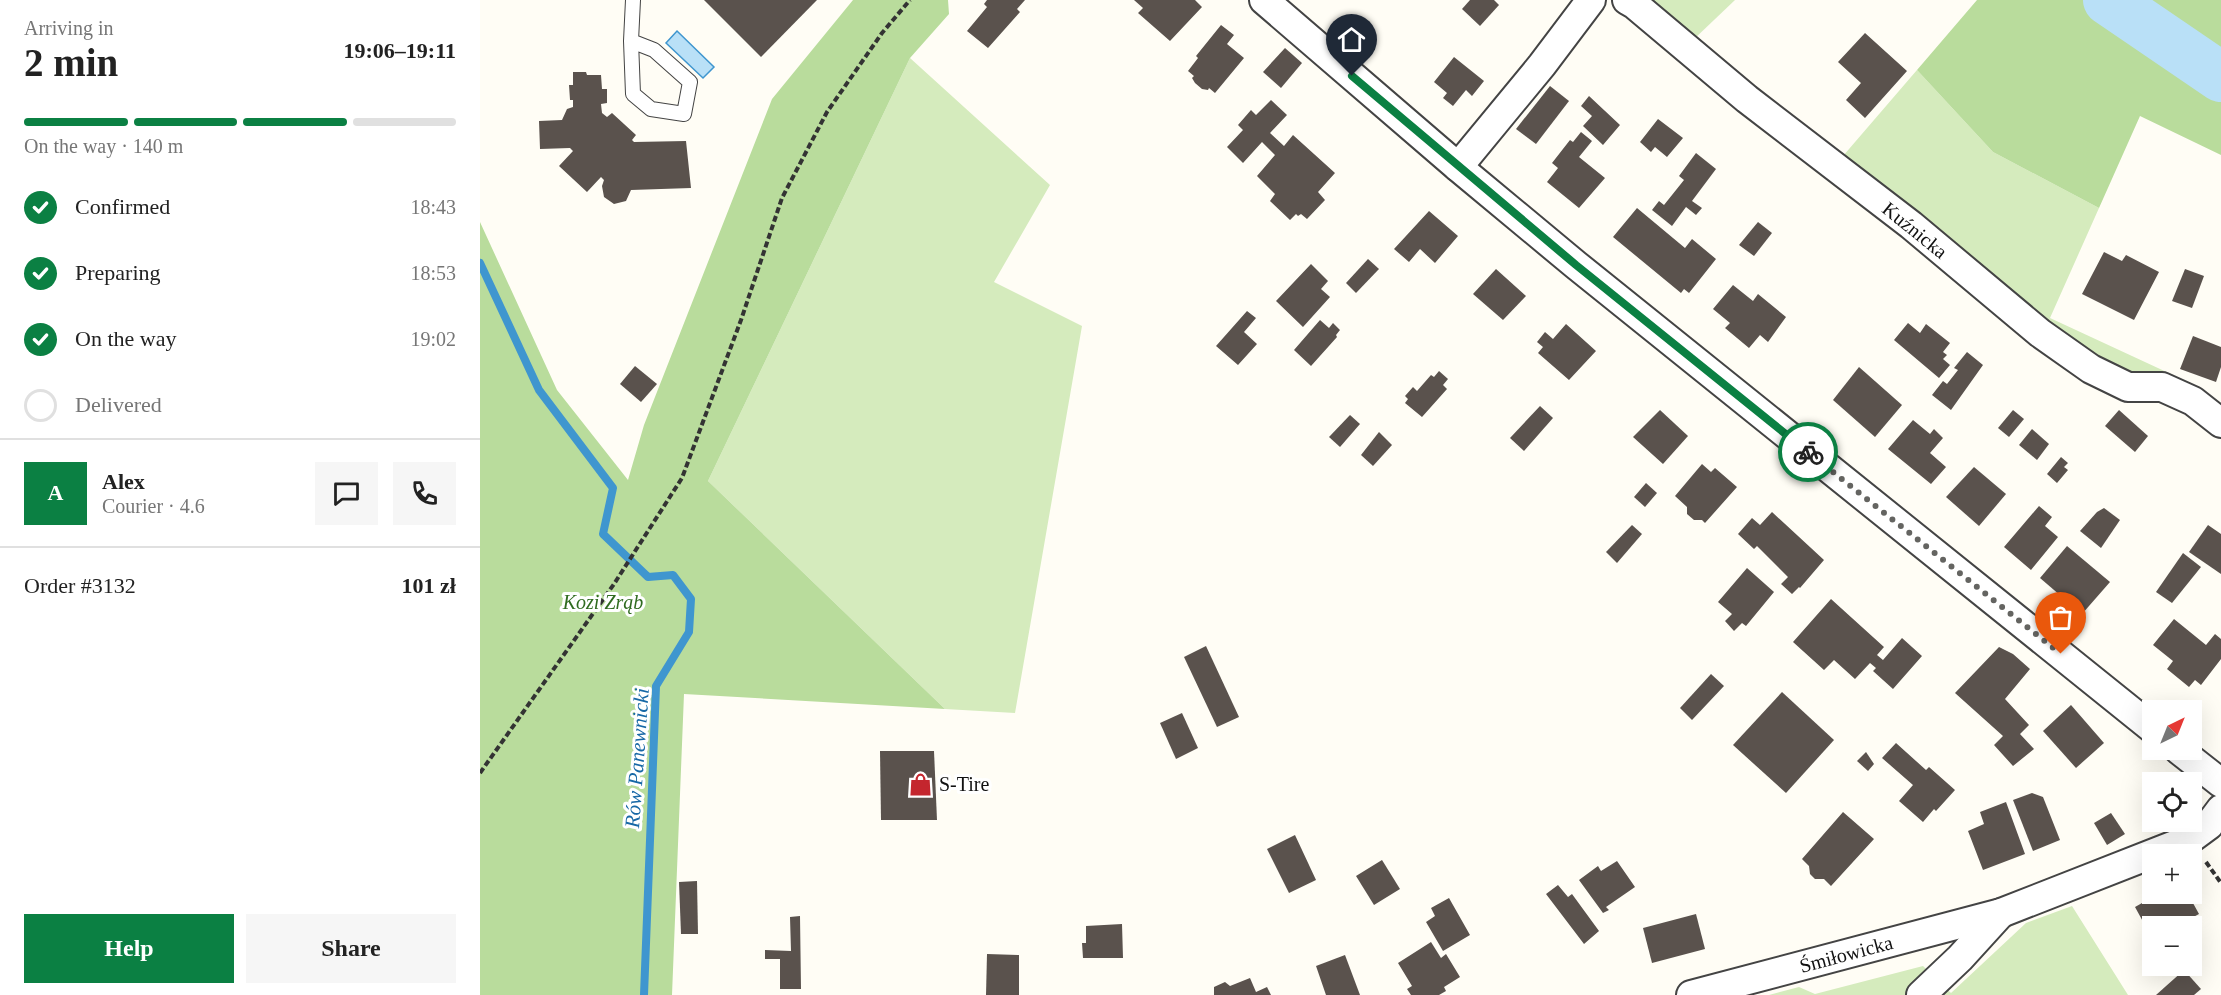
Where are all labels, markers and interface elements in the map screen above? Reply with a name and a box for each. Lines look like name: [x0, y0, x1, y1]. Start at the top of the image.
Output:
pin: [1326, 14, 1377, 76]
text: Arriving in: [24, 17, 113, 39]
icon: home: [1335, 23, 1368, 56]
text: 19:06–19:11: [344, 38, 456, 63]
text: 2 min: [24, 41, 118, 84]
text: On the way · 140 m: [24, 135, 183, 157]
icon: check: [24, 191, 57, 224]
text: Confirmed: [75, 194, 170, 219]
text: 18:43: [410, 196, 456, 218]
street label: Kuźnicka: [1878, 197, 1952, 263]
icon: check: [24, 257, 57, 290]
text: Preparing: [75, 260, 161, 285]
text: 18:53: [410, 262, 456, 284]
icon: check: [24, 323, 57, 356]
text: On the way: [75, 326, 176, 351]
text: 19:02: [410, 328, 456, 350]
text: Delivered: [75, 392, 162, 417]
courier: [1778, 422, 1838, 482]
icon: bike: [1792, 436, 1825, 469]
button: chat: [315, 462, 378, 525]
button: phone: [393, 462, 456, 525]
text: Alex: [102, 469, 145, 494]
text: A: [48, 480, 63, 505]
text: Courier · 4.6: [102, 495, 205, 517]
text: Order #3132: [24, 573, 136, 598]
text: 101 zł: [402, 573, 456, 598]
park label: Kozi Zrąb: [562, 591, 643, 614]
pin: [2035, 592, 2086, 654]
icon: bag: [2044, 601, 2077, 634]
water label: Rów Panewnicki: [620, 687, 654, 830]
north arrow: [2142, 700, 2202, 760]
map controls: [2142, 700, 2202, 976]
shop icon: S-Tire: [908, 771, 934, 797]
button: locate: [2142, 772, 2202, 832]
place label: S-Tire: [939, 773, 990, 795]
button: +: [2142, 844, 2202, 904]
button: Help: [24, 914, 234, 983]
button: Share: [246, 914, 456, 983]
button: −: [2142, 916, 2202, 976]
street label: Śmiłowicka: [1797, 930, 1895, 977]

